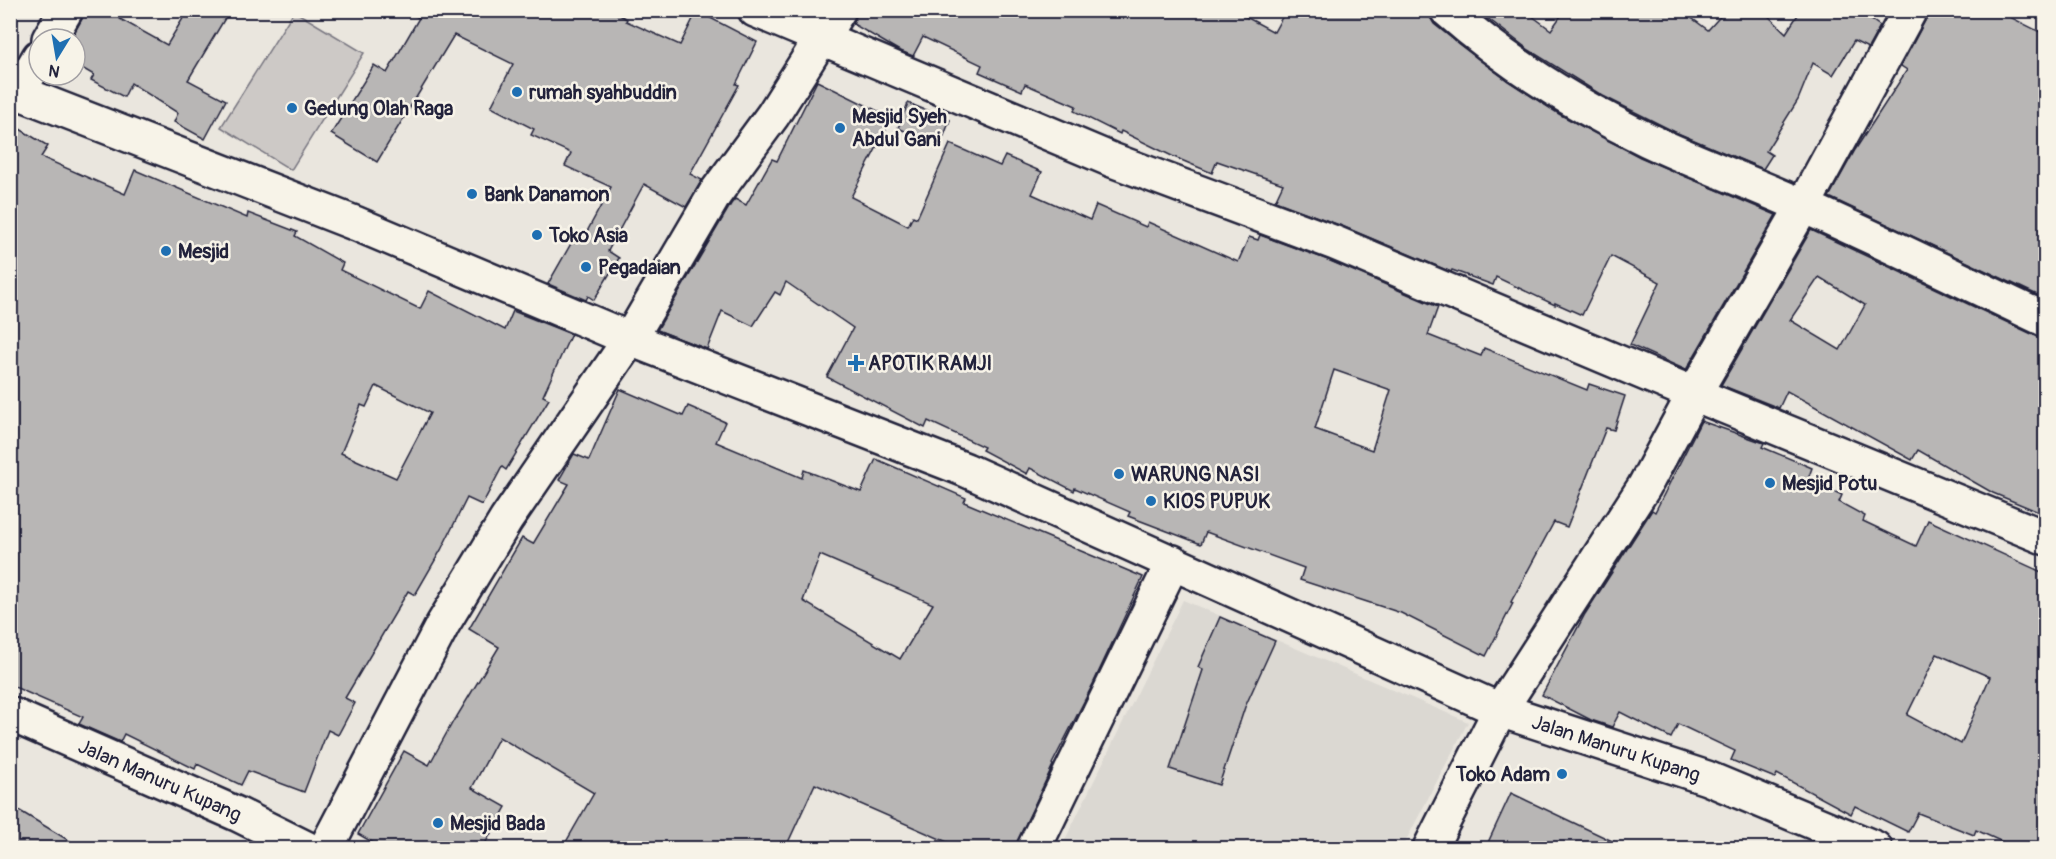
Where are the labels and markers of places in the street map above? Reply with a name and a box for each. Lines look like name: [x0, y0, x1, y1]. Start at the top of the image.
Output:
place label: rumah syahbuddin: [529, 80, 677, 105]
marker: rumah syahbuddin: [510, 85, 524, 99]
place label: Gedung Olah Raga: [304, 96, 453, 121]
marker: Gedung Olah Raga: [285, 101, 299, 115]
place label: Mesjid Syeh Abdul Gani: [852, 104, 947, 152]
marker: Mesjid Syeh Abdul Gani: [833, 121, 847, 135]
place label: Bank Danamon: [484, 182, 610, 207]
marker: Bank Danamon: [465, 187, 479, 201]
place label: Toko Asia: [548, 223, 628, 248]
marker: Toko Asia: [530, 228, 544, 242]
place label: Mesjid: [178, 239, 229, 264]
marker: Mesjid: [159, 244, 173, 258]
place label: Pegadaian: [598, 255, 681, 280]
marker: Pegadaian: [579, 260, 593, 274]
place label: APOTIK RAMJI: [868, 351, 992, 376]
marker: APOTIK RAMJI: [849, 356, 863, 370]
place label: WARUNG NASI: [1131, 462, 1260, 487]
marker: WARUNG NASI: [1112, 467, 1126, 481]
place label: Mesjid Potu: [1782, 471, 1877, 496]
marker: Mesjid Potu: [1763, 476, 1777, 490]
place label: KIOS PUPUK: [1163, 489, 1270, 514]
marker: KIOS PUPUK: [1144, 494, 1158, 508]
place label: Toko Adam: [1455, 762, 1550, 787]
marker: Toko Adam: [1555, 767, 1569, 781]
place label: Mesjid Bada: [450, 811, 545, 836]
marker: Mesjid Bada: [431, 816, 445, 830]

